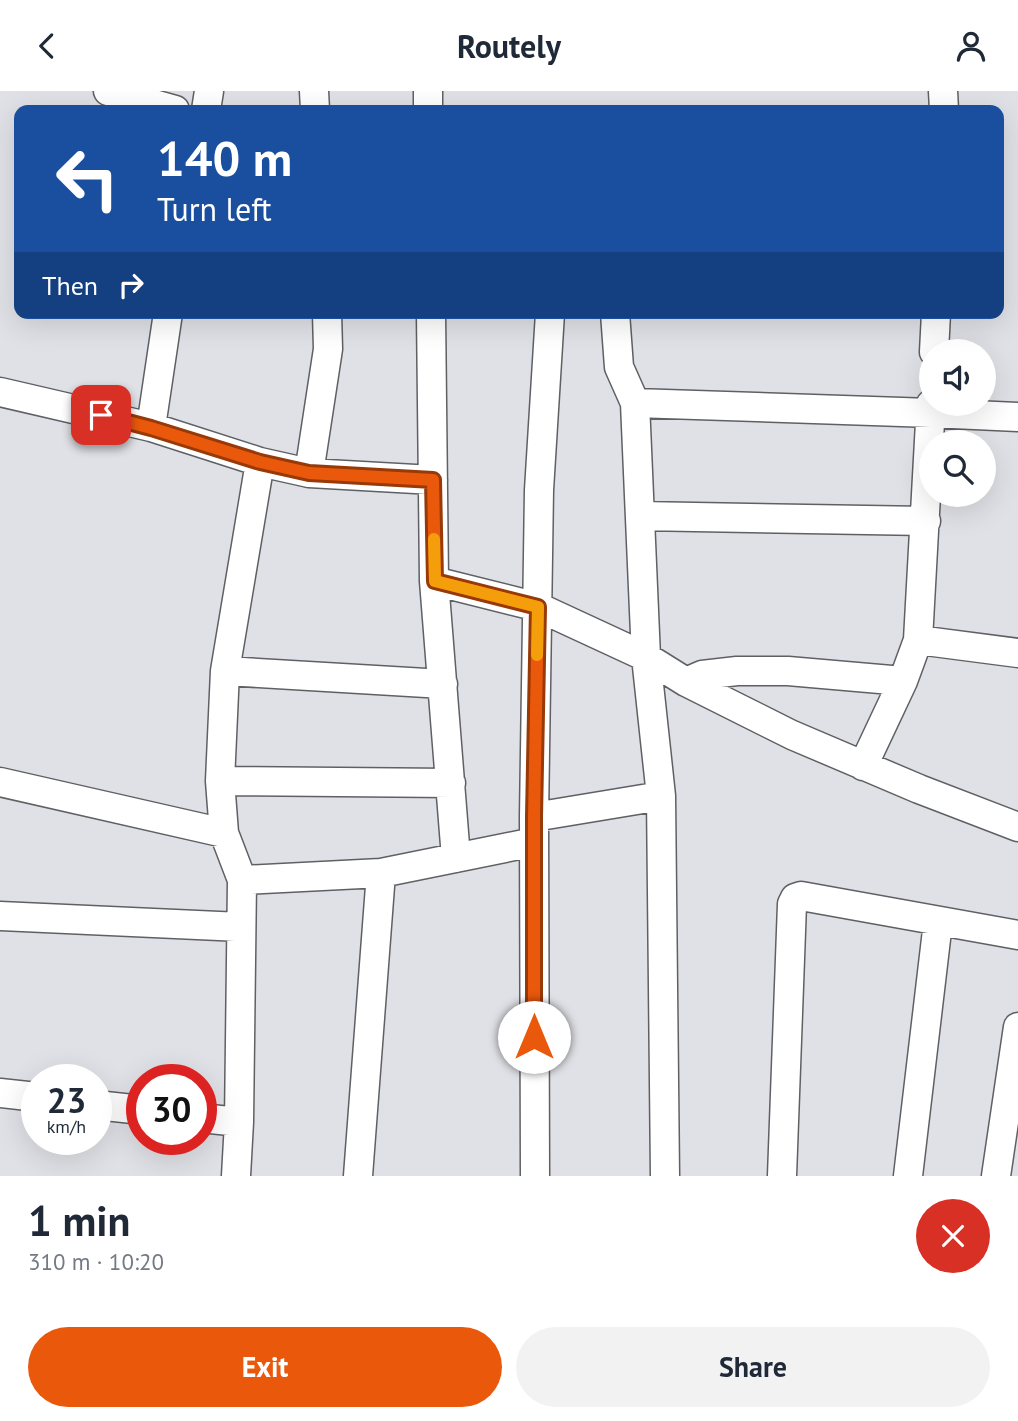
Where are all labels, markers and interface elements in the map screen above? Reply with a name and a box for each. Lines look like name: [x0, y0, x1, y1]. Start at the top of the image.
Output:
text: Routely: [457, 25, 561, 67]
icon: back: [28, 27, 66, 65]
icon: person: [952, 27, 990, 65]
text: 140 m: [157, 126, 292, 190]
icon: left: [42, 133, 133, 224]
text: Turn left: [157, 188, 272, 230]
icon: right: [112, 266, 150, 304]
text: Then: [42, 269, 98, 302]
map controls: [919, 339, 996, 507]
button: sound: [919, 339, 996, 416]
pin: [71, 385, 131, 445]
icon: arrive: [82, 396, 120, 434]
button: search: [919, 430, 996, 507]
position arrow: [497, 1000, 571, 1074]
speed limit sign: 30: [126, 1064, 217, 1155]
text: 23: [47, 1077, 86, 1123]
text: km/h: [47, 1115, 86, 1138]
text: 1 min: [28, 1193, 130, 1248]
button: close: [916, 1199, 990, 1273]
text: 310 m · 10:20: [28, 1247, 164, 1276]
button: Exit: [28, 1327, 502, 1407]
button: Share: [516, 1327, 990, 1407]

